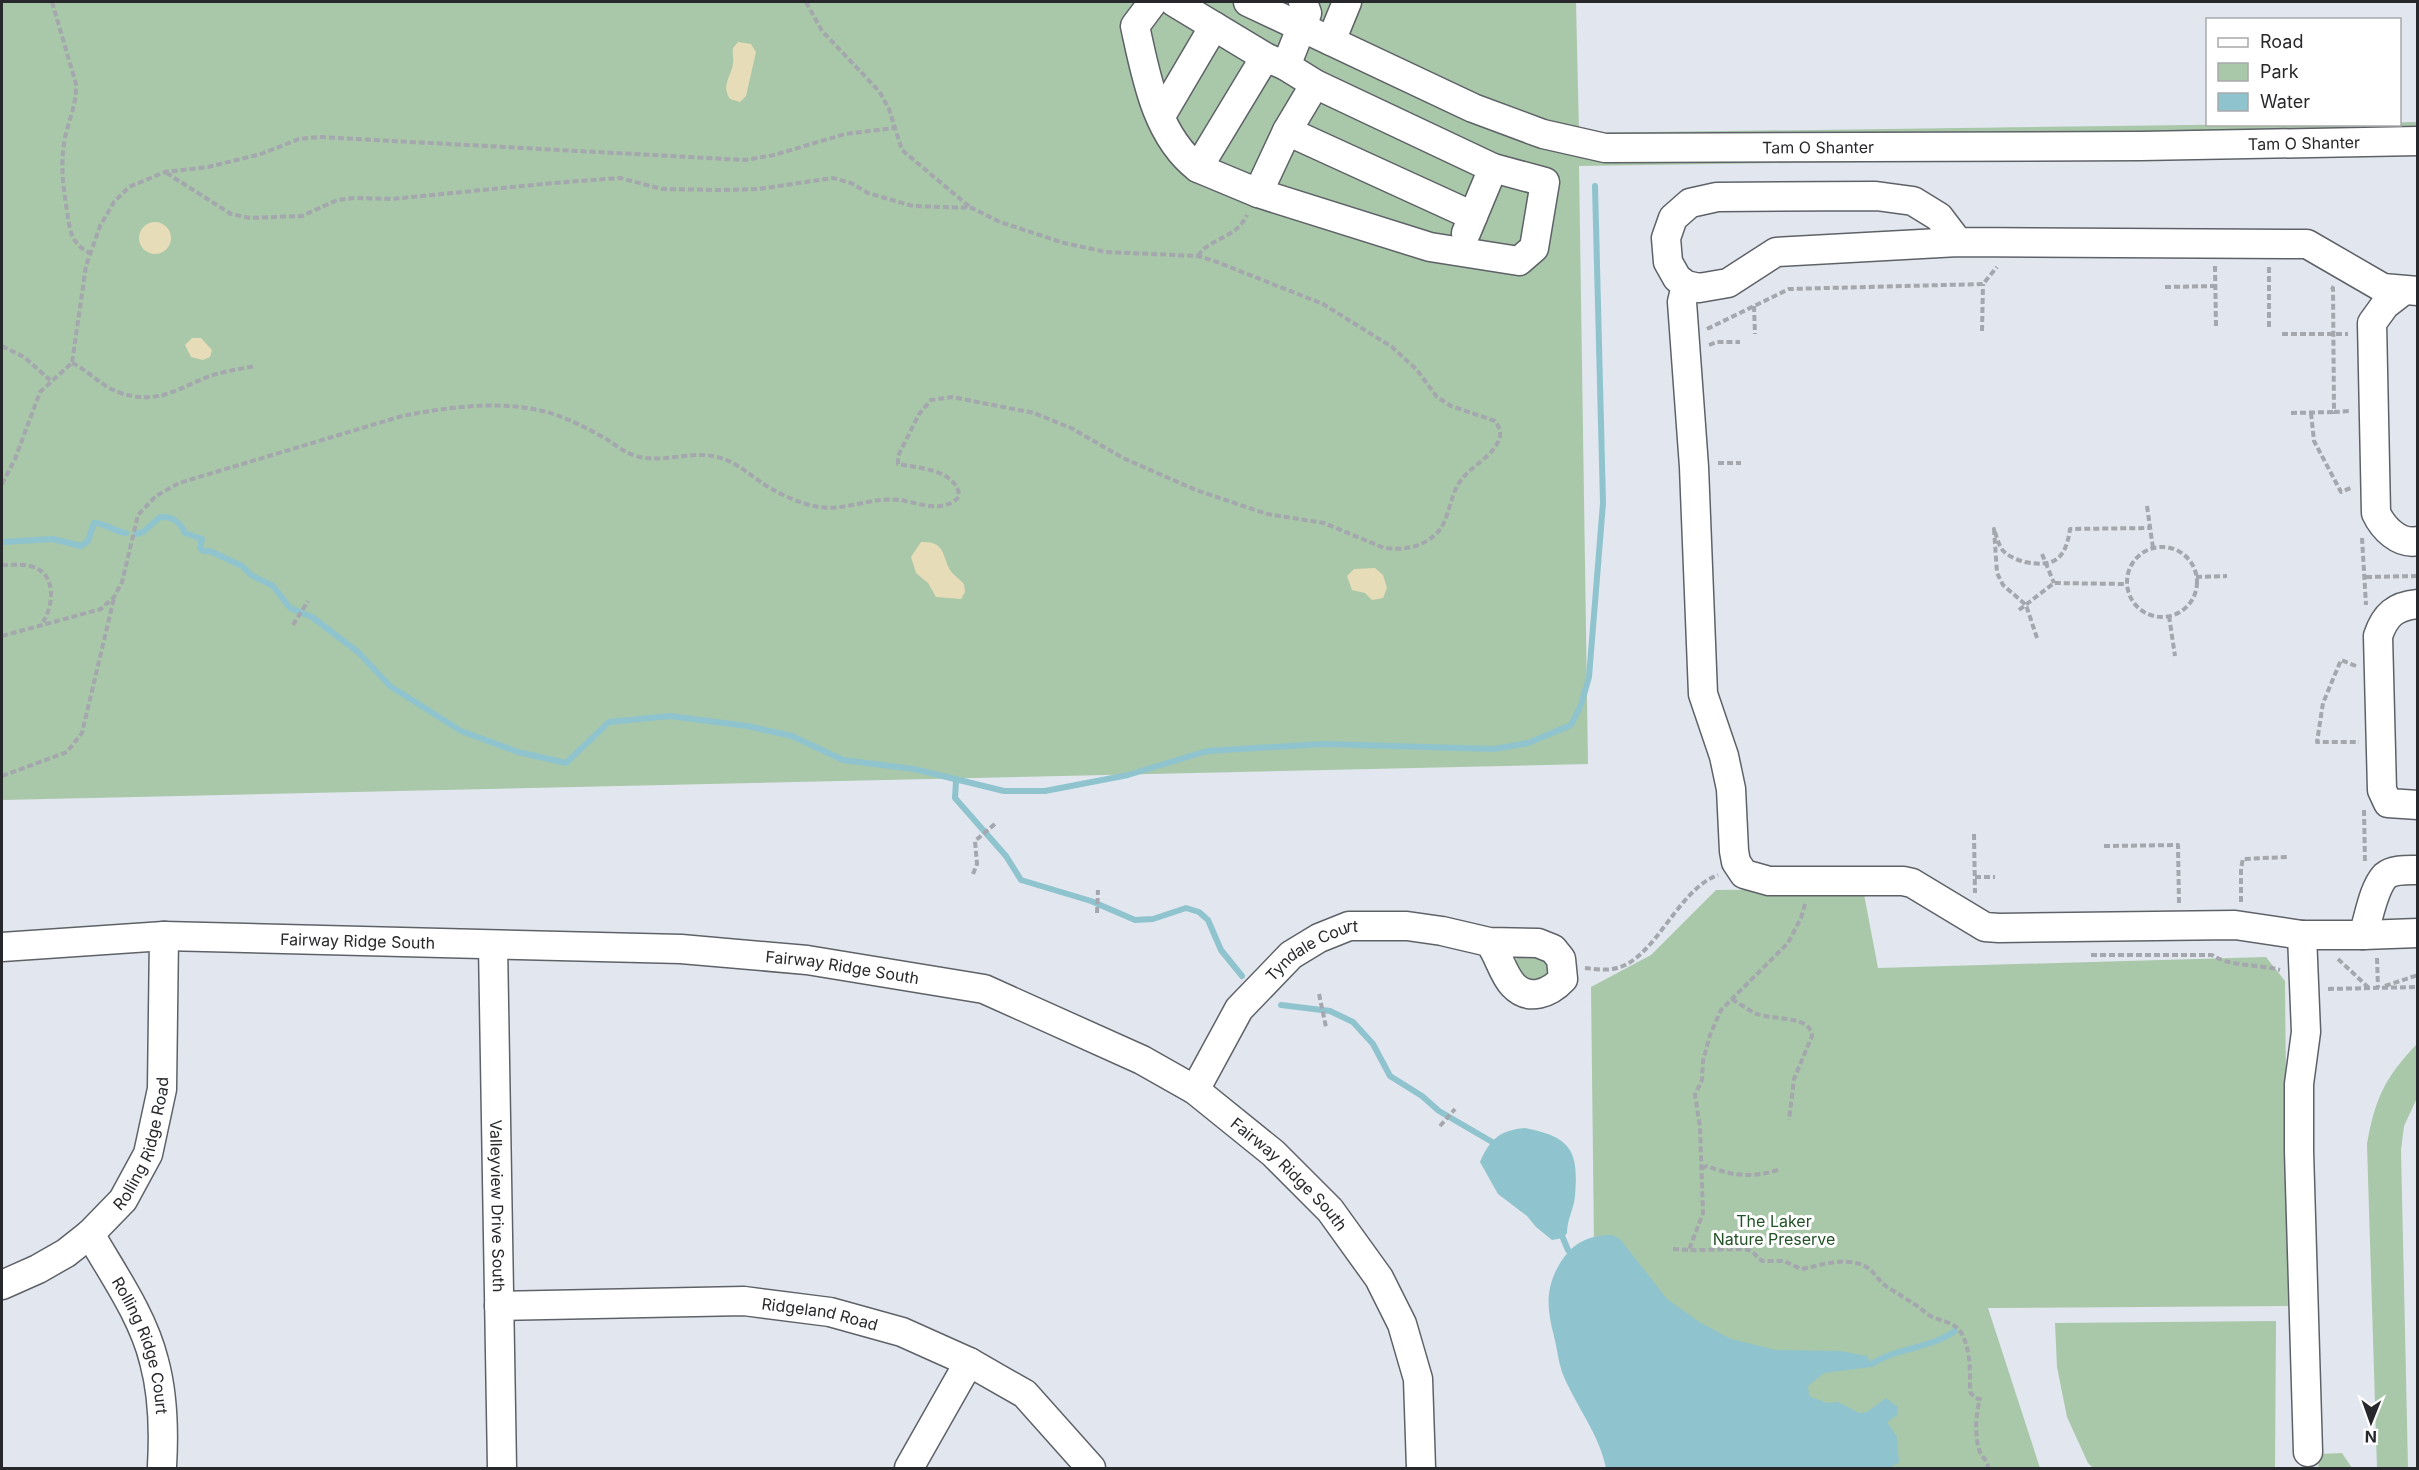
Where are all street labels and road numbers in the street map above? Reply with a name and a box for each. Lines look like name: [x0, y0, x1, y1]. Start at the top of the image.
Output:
street label: Tam O Shanter: [2248, 132, 2360, 154]
street label: Tam O Shanter: [1762, 137, 1874, 157]
street label: Tyndale Court: [1261, 916, 1358, 985]
street label: Fairway Ridge South: [280, 929, 435, 953]
street label: Fairway Ridge South: [765, 946, 921, 988]
street label: Rolling Ridge Road: [109, 1077, 172, 1214]
street label: Fairway Ridge South: [1227, 1113, 1352, 1235]
street label: Valleyview Drive South: [486, 1119, 509, 1292]
street label: Rolling Ridge Court: [108, 1273, 172, 1415]
street label: Ridgeland Road: [760, 1293, 880, 1335]

